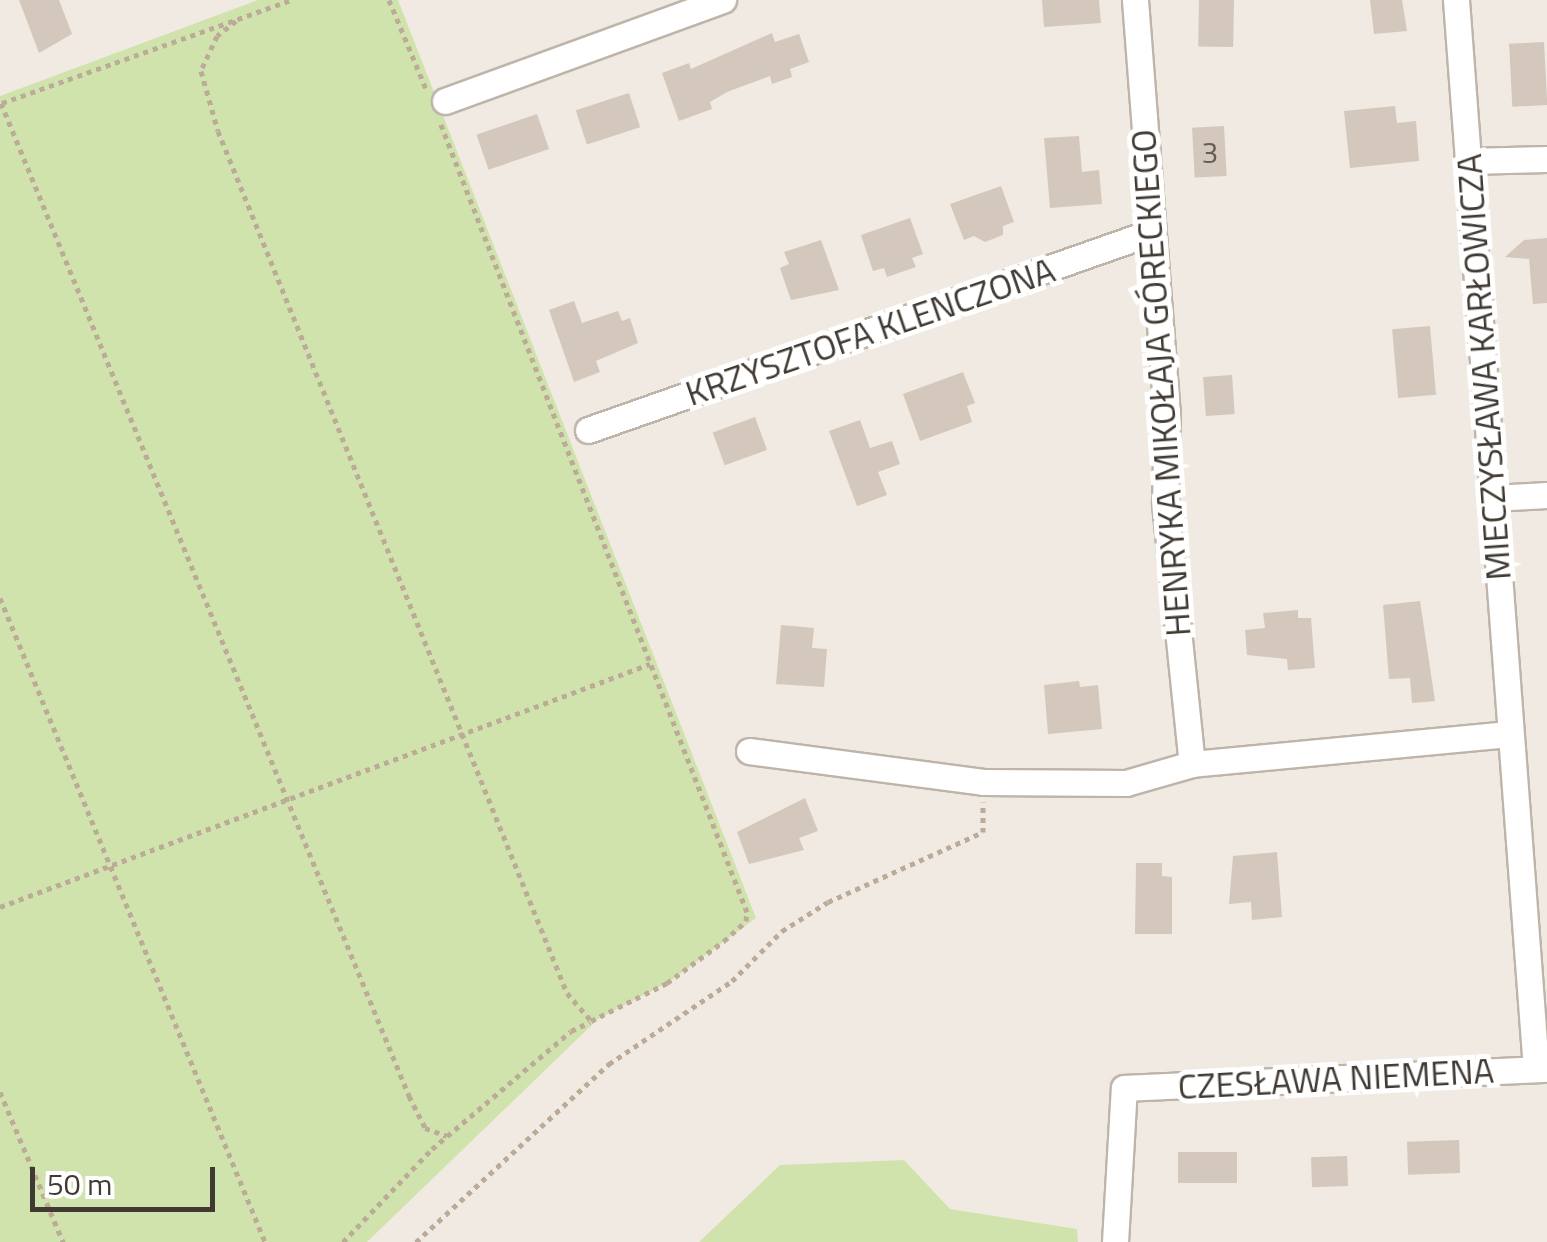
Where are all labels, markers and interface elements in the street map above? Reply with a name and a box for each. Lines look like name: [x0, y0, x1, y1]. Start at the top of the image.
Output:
street label: HENRYKA MIKOŁAJA GÓRECKIEGO: [1121, 128, 1199, 638]
house number: 3: [1202, 134, 1218, 170]
street label: MIECZYSŁAWA KARŁOWICZA: [1447, 152, 1519, 582]
street label: KRZYSZTOFA KLENCZONA: [680, 248, 1060, 414]
street label: CZESŁAWA NIEMENA: [1177, 1049, 1495, 1107]
scale bar: [35, 1147, 220, 1209]
text: 50 m: [47, 1161, 112, 1207]

